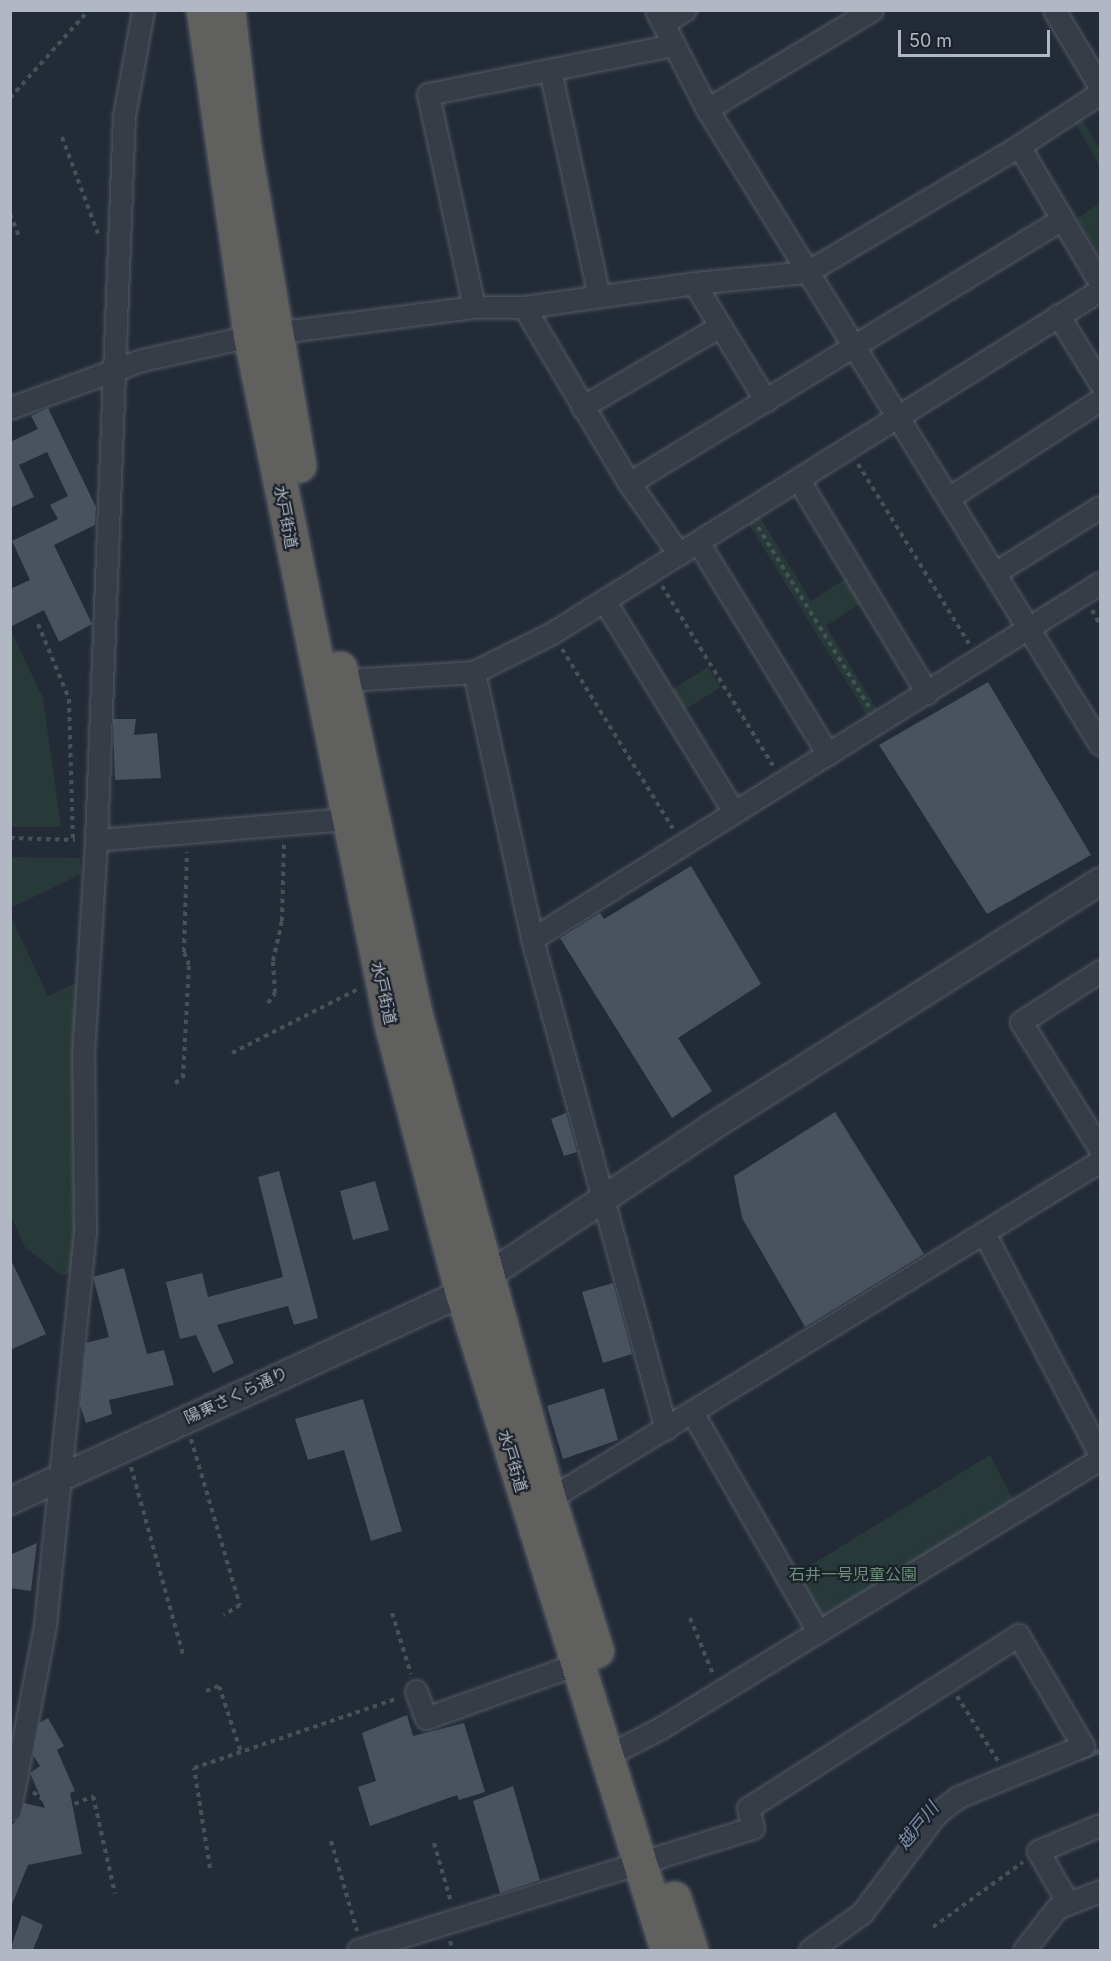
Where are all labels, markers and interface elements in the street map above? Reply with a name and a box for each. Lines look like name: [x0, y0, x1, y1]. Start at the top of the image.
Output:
scale bar: [901, 18, 1052, 56]
text: 50 m: [909, 30, 952, 51]
street label: 水戸街道: [270, 484, 302, 550]
street label: 水戸街道: [367, 960, 401, 1026]
street label: 陽東さくら通り: [181, 1363, 291, 1427]
street label: 水戸街道: [494, 1428, 532, 1494]
park label: 石井一号児童公園: [789, 1564, 917, 1584]
water label: 越戸川: [893, 1798, 943, 1854]

